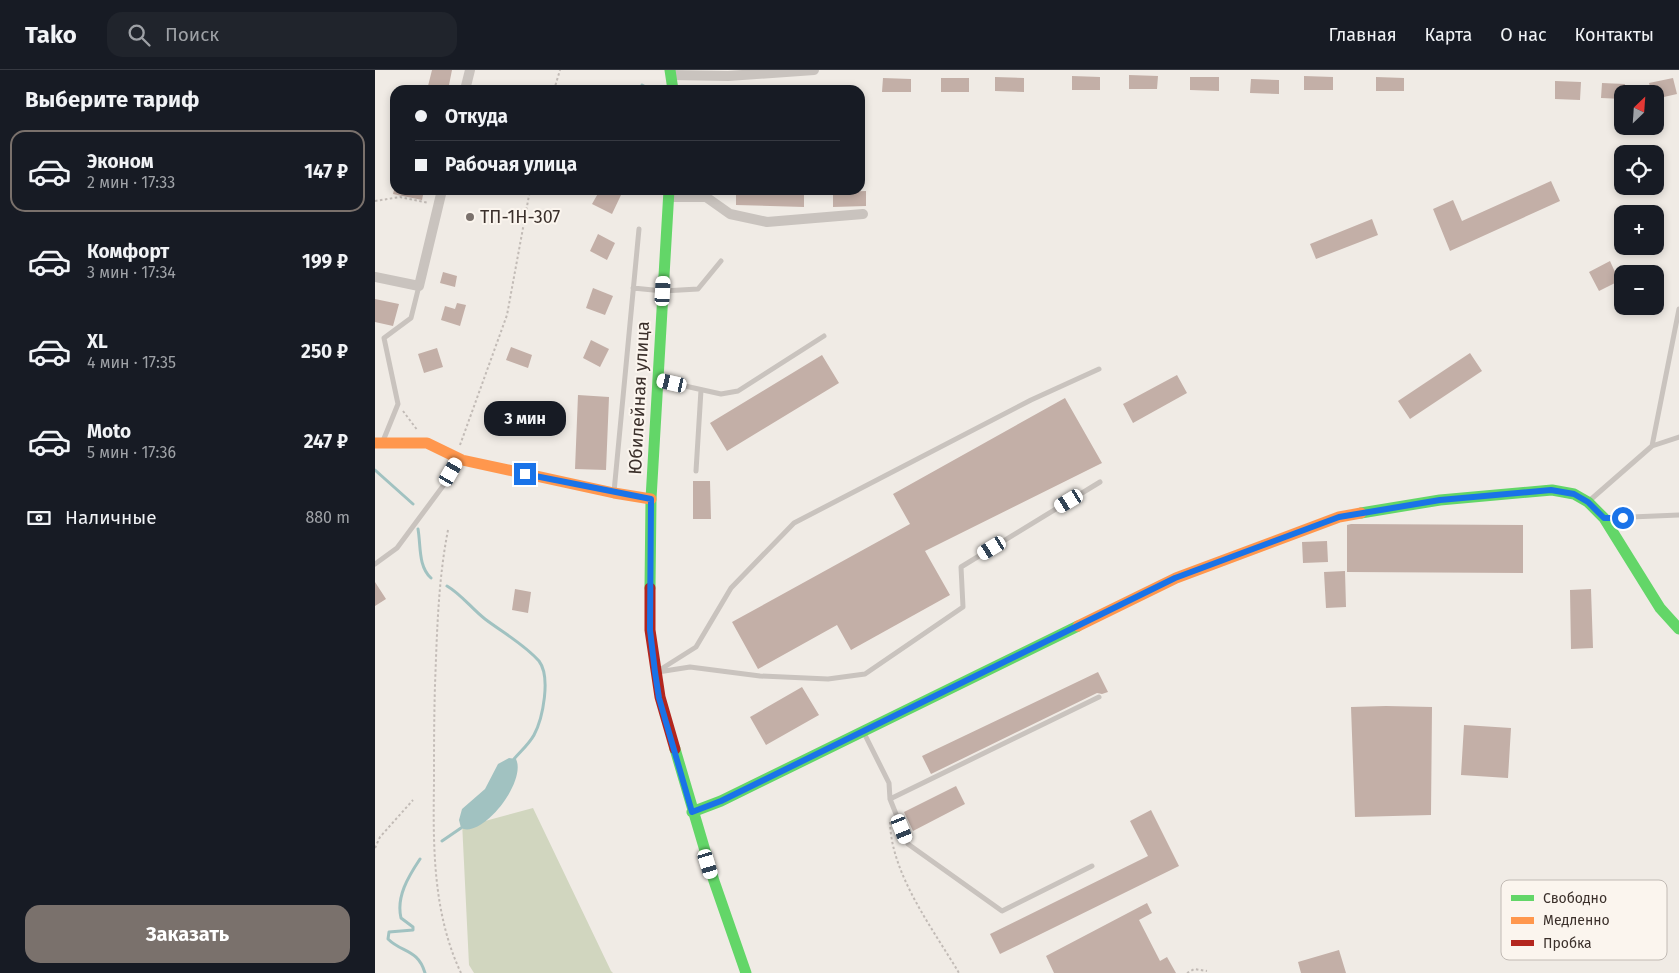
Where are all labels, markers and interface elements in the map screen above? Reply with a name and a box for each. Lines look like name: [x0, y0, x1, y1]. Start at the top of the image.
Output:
search box: [107, 12, 457, 57]
text: Tako: [25, 21, 77, 49]
icon: search: [125, 21, 153, 49]
text: Поиск: [165, 23, 219, 46]
text: Главная: [1329, 24, 1397, 46]
text: Карта: [1425, 24, 1472, 46]
text: О нас: [1500, 24, 1547, 46]
text: Контакты: [1575, 24, 1654, 46]
north arrow: [1614, 85, 1664, 135]
map controls: [1614, 85, 1664, 315]
text: Выберите тариф: [25, 86, 200, 113]
text: Откуда: [445, 105, 508, 128]
button: locate: [1614, 145, 1664, 195]
icon: car: [27, 149, 72, 194]
text: Эконом: [87, 150, 154, 173]
text: Рабочая улица: [445, 153, 577, 176]
text: 147 ₽: [304, 160, 348, 183]
text: 2 мин · 17:33: [87, 173, 175, 192]
button: +: [1614, 205, 1664, 255]
place label: ТП-1Н-307: [480, 206, 560, 228]
marker: ТП-1Н-307: [464, 211, 476, 223]
icon: car: [27, 239, 72, 284]
text: Комфорт: [87, 240, 169, 263]
text: 199 ₽: [302, 250, 348, 273]
text: 3 мин · 17:34: [87, 263, 176, 282]
button: −: [1614, 265, 1664, 315]
car: [654, 276, 671, 306]
street label: Юбилейная улица: [624, 321, 654, 475]
icon: car: [27, 329, 72, 374]
text: XL: [87, 330, 108, 353]
text: 250 ₽: [301, 340, 348, 363]
text: 4 мин · 17:35: [87, 353, 176, 372]
car: [655, 372, 688, 394]
callout: 3 мин: [484, 402, 566, 436]
text: 3 мин: [504, 409, 546, 428]
icon: car: [27, 419, 72, 464]
text: Moto: [87, 420, 131, 443]
text: 247 ₽: [304, 430, 348, 453]
text: 5 мин · 17:36: [87, 443, 176, 462]
car: [437, 455, 464, 489]
route end: [514, 463, 536, 485]
car: [1052, 487, 1085, 515]
icon: cash: [25, 504, 53, 532]
text: Наличные: [65, 506, 157, 529]
route start: [1612, 507, 1634, 529]
text: 880 m: [305, 508, 350, 527]
car: [975, 534, 1008, 562]
car: [889, 812, 914, 846]
car: [696, 847, 719, 881]
legend: [1501, 880, 1667, 960]
text: Свободно: [1543, 890, 1607, 907]
button: Заказать: [25, 905, 350, 963]
text: Медленно: [1543, 912, 1610, 929]
text: Пробка: [1543, 935, 1592, 952]

